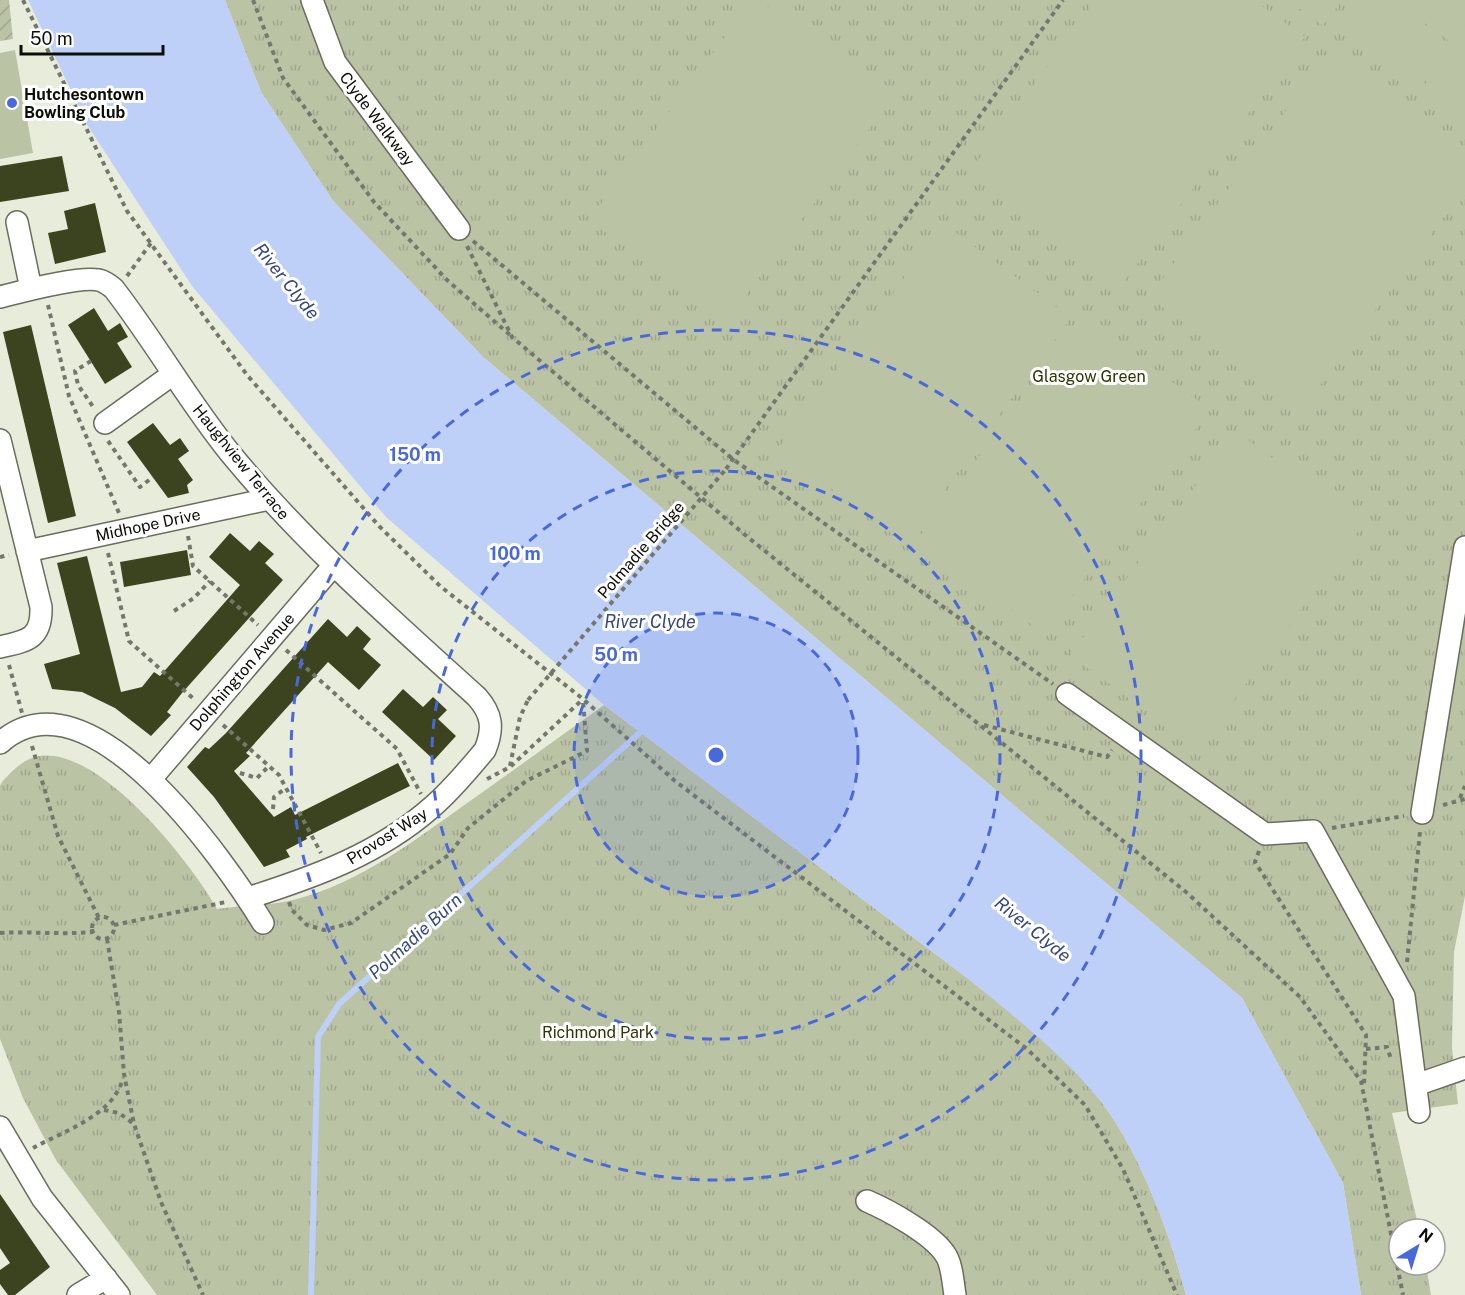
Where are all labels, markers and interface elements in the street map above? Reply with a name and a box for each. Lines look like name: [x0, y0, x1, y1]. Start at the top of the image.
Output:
scale bar: [21, 18, 164, 56]
text: 50 m: [30, 28, 73, 49]
street label: Clyde Walkway: [335, 68, 419, 170]
place label: Hutchesontown Bowling Club: [24, 85, 144, 122]
marker: Hutchesontown Bowling Club: [5, 96, 19, 110]
water label: River Clyde: [250, 239, 324, 323]
park label: Glasgow Green: [1032, 367, 1146, 386]
street label: Haughview Terrace: [189, 401, 293, 523]
text: 150 m: [389, 444, 441, 465]
street label: Polmadie Bridge: [594, 498, 688, 602]
street label: Midhope Drive: [94, 505, 202, 545]
text: 100 m: [489, 543, 541, 564]
street label: Dolphington Avenue: [186, 609, 298, 735]
water label: River Clyde: [604, 611, 696, 632]
text: 50 m: [594, 644, 638, 665]
centre of rings: [706, 745, 726, 765]
street label: Provost Way: [343, 803, 431, 868]
water label: Polmadie Burn: [364, 889, 466, 983]
water label: River Clyde: [991, 892, 1075, 966]
park label: Richmond Park: [542, 1023, 654, 1042]
north arrow: [1387, 1217, 1447, 1277]
text: N: [1415, 1224, 1437, 1247]

